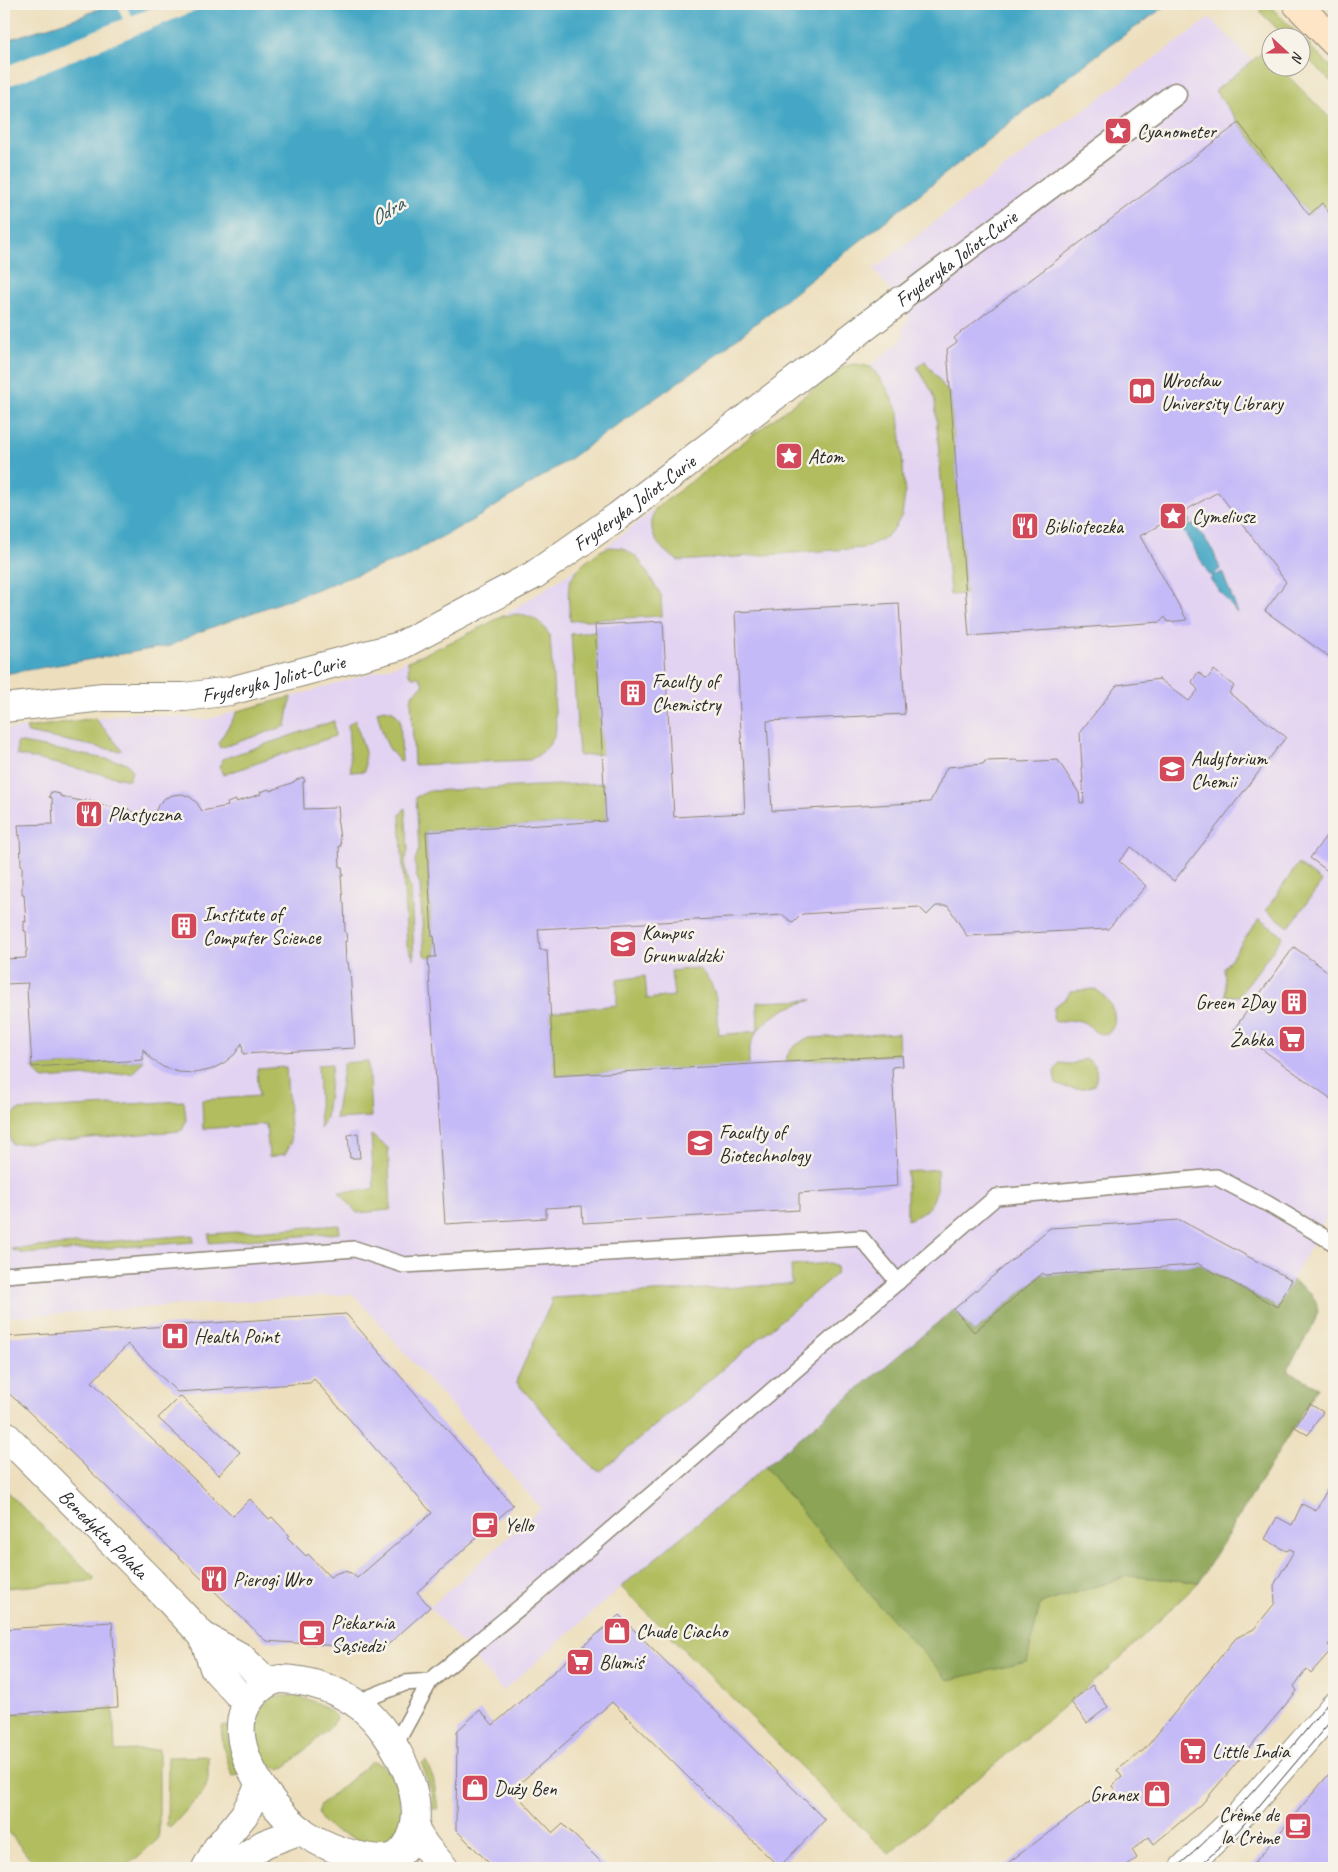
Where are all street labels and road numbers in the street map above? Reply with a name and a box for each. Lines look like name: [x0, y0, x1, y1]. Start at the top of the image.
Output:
street label: Fryderyka Joliot-Curie: [890, 204, 1023, 312]
street label: Fryderyka Joliot-Curie: [568, 448, 701, 556]
street label: Fryderyka Joliot-Curie: [201, 648, 349, 707]
street label: Benedykta Polaka: [54, 1484, 155, 1585]

